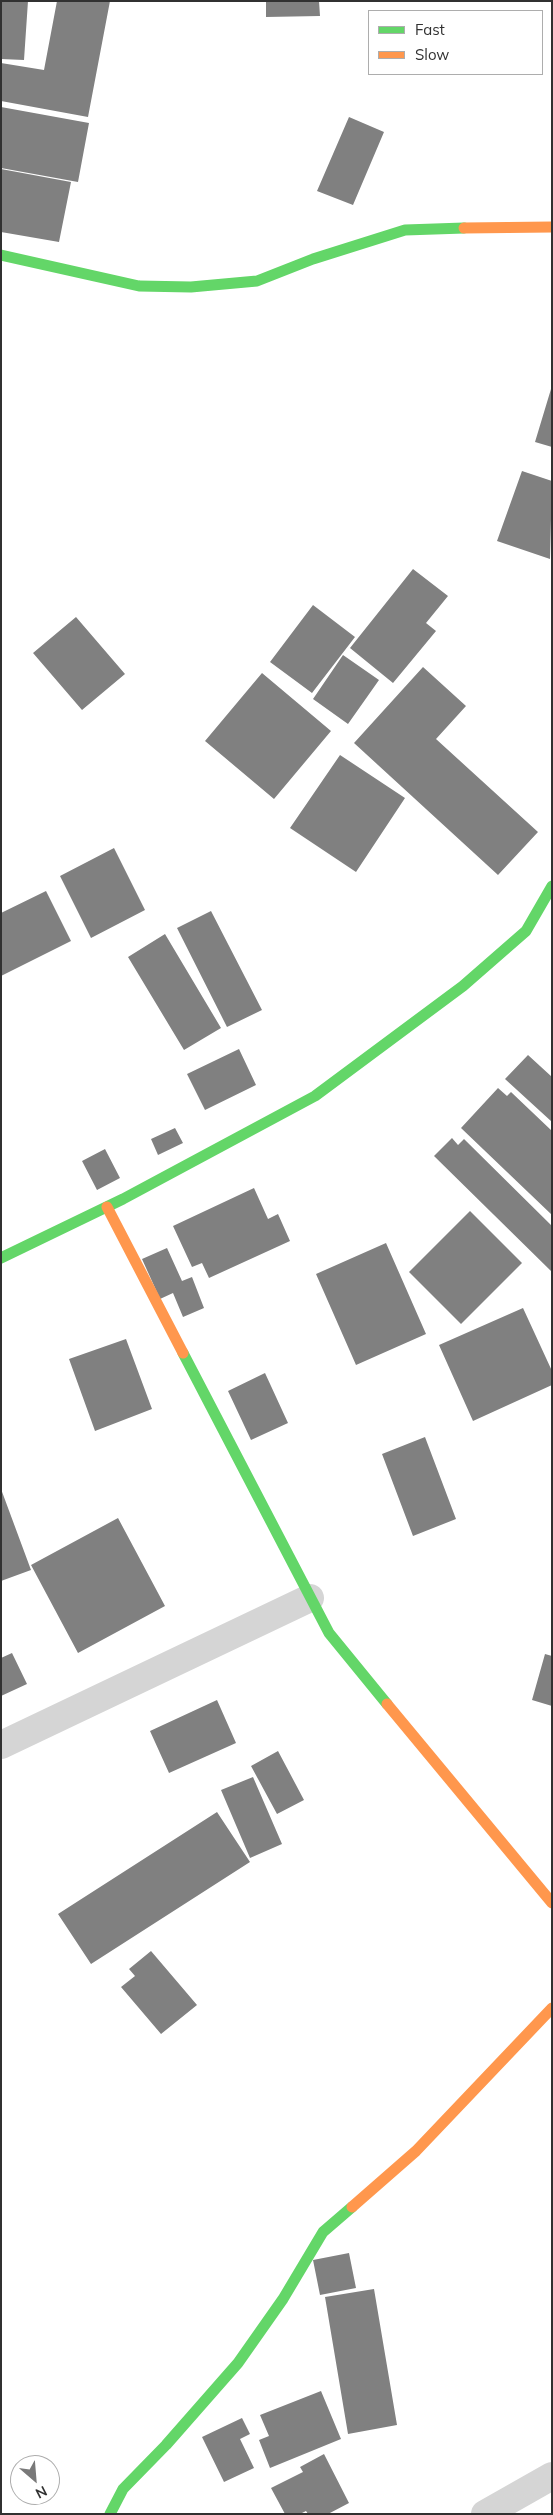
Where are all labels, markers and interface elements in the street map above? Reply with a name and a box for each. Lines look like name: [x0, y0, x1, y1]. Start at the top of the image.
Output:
legend: [368, 10, 543, 75]
text: Fast: [415, 20, 445, 39]
text: Slow: [415, 45, 449, 64]
north arrow: [10, 2455, 60, 2505]
text: N: [33, 2482, 50, 2503]

